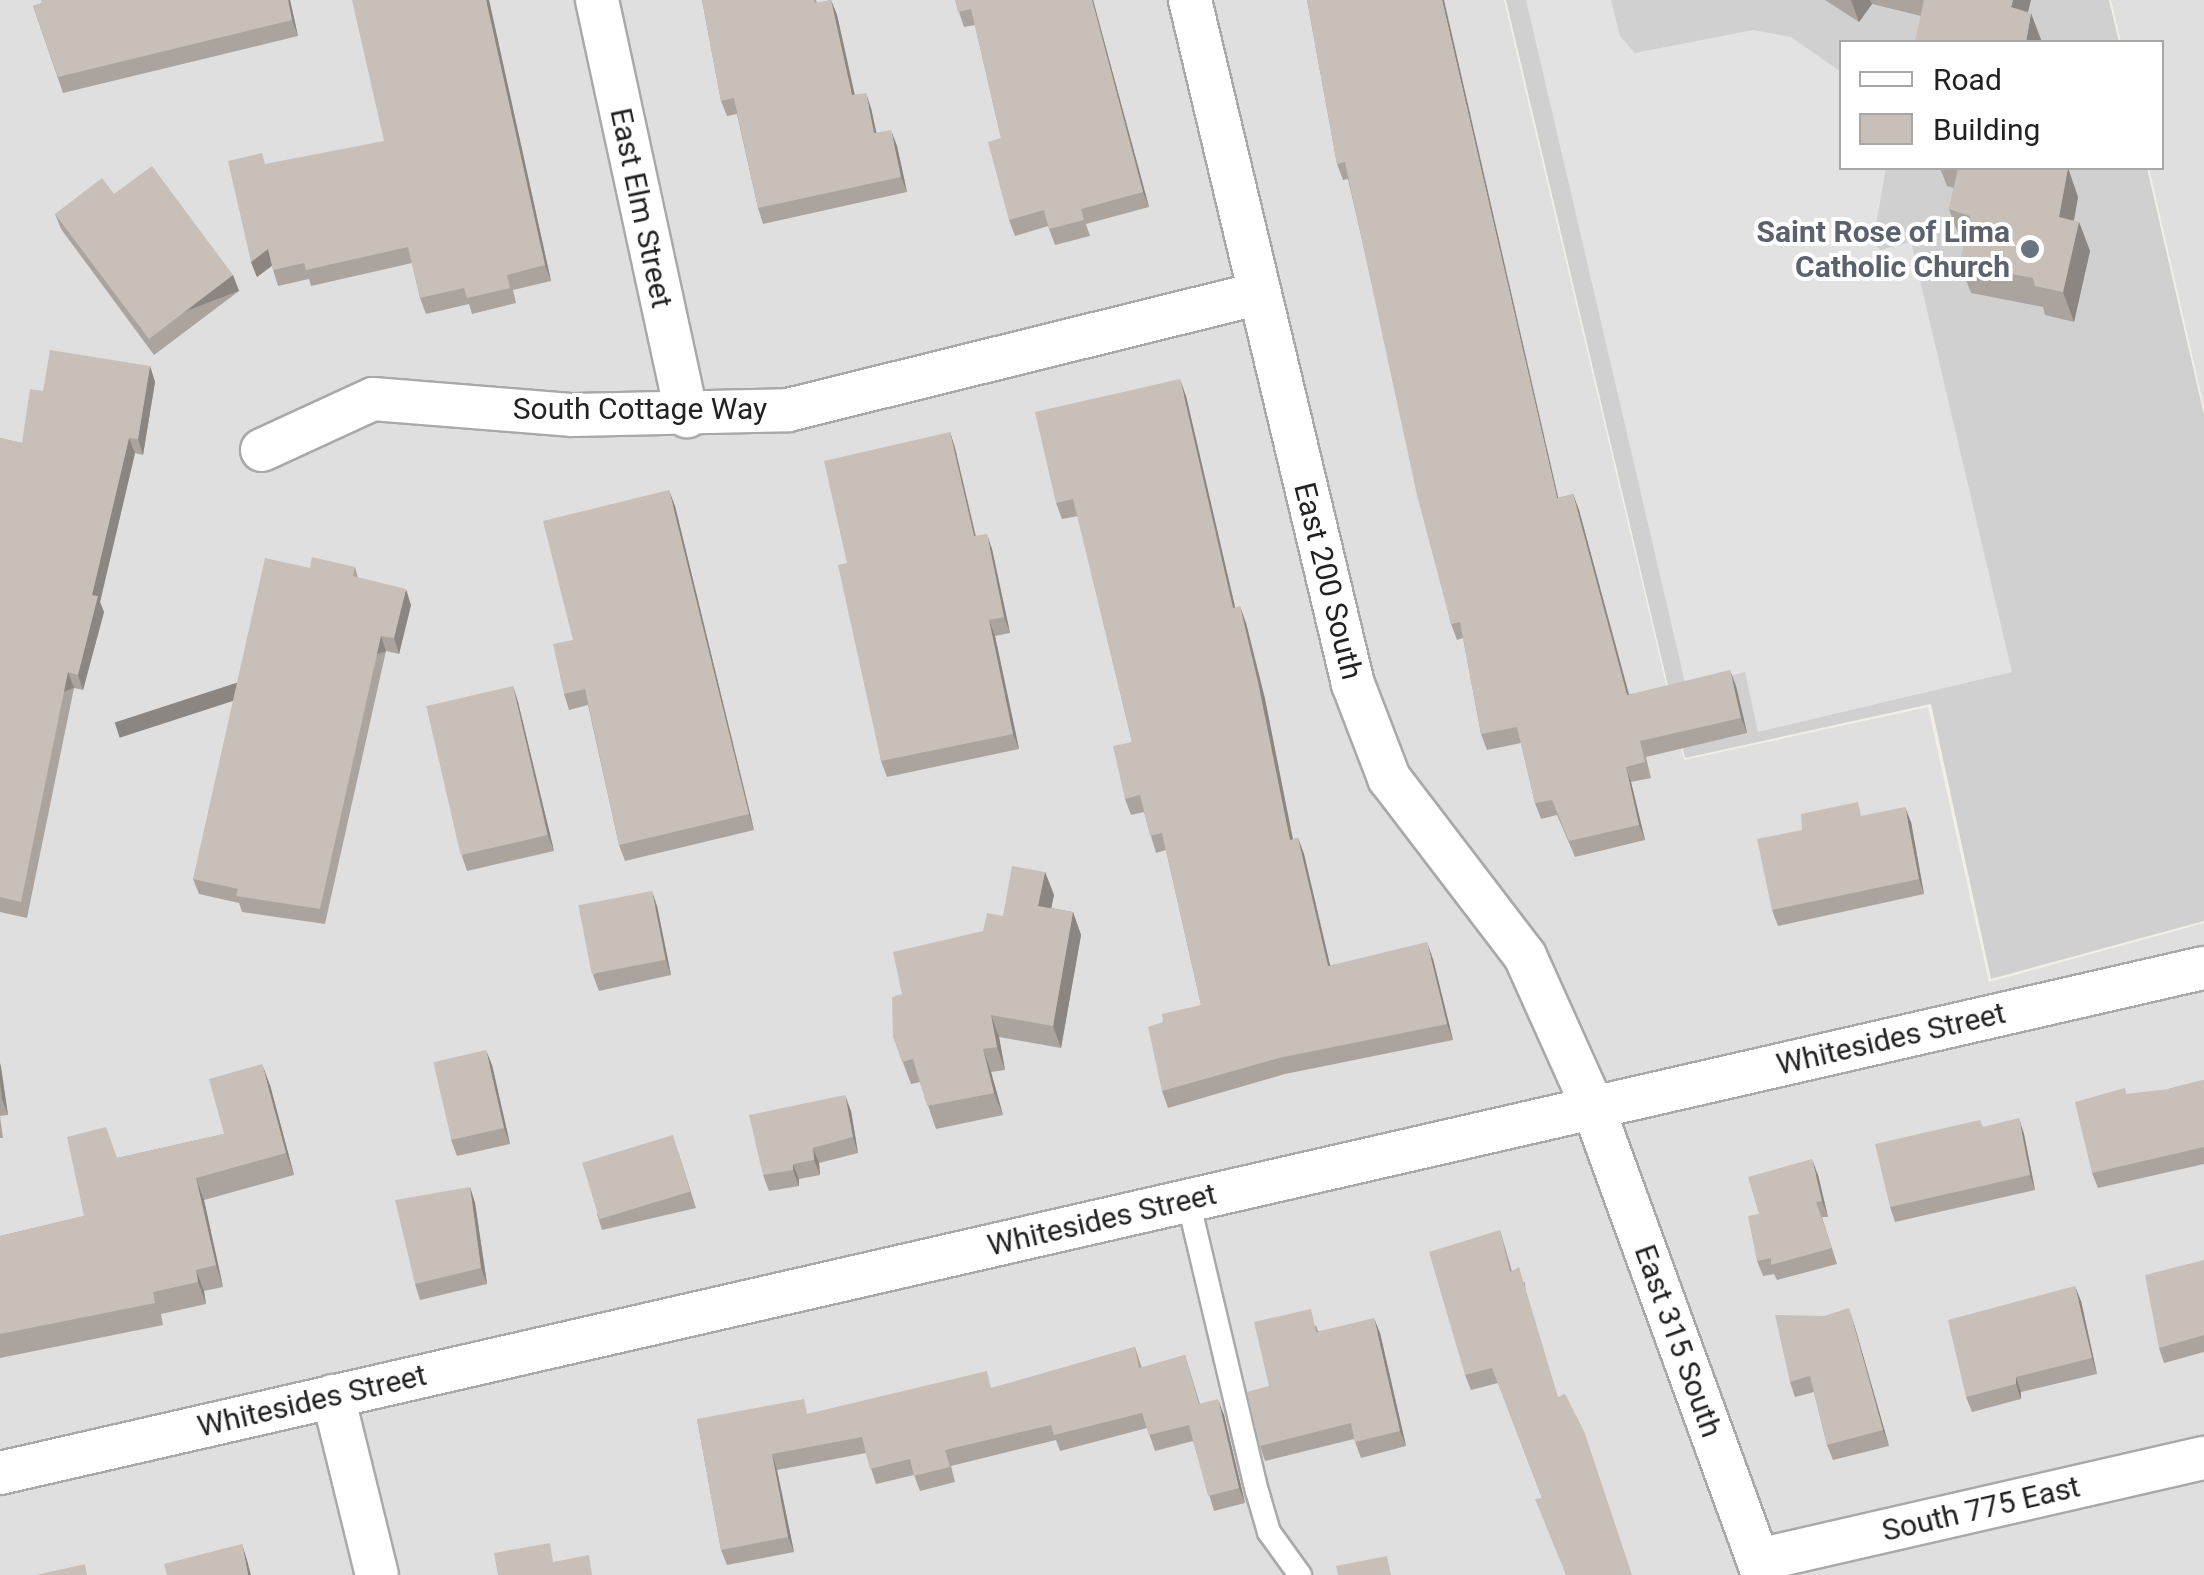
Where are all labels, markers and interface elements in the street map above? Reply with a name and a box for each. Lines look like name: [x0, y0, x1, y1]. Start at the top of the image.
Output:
legend: [1839, 40, 2164, 170]
text: Road: [1933, 62, 2002, 97]
street label: East Elm Street: [602, 105, 680, 311]
text: Building: [1933, 112, 2040, 147]
place label: Saint Rose of Lima Catholic Church: [1757, 214, 2010, 284]
marker: Saint Rose of Lima Catholic Church: [2019, 238, 2041, 260]
street label: South Cottage Way: [513, 391, 767, 427]
street label: East 200 South: [1286, 479, 1370, 683]
street label: Whitesides Street: [1773, 995, 2009, 1083]
street label: Whitesides Street: [984, 1176, 1220, 1264]
street label: East 315 South: [1627, 1240, 1729, 1442]
street label: Whitesides Street: [194, 1357, 430, 1445]
street label: South 775 East: [1879, 1469, 2083, 1549]

